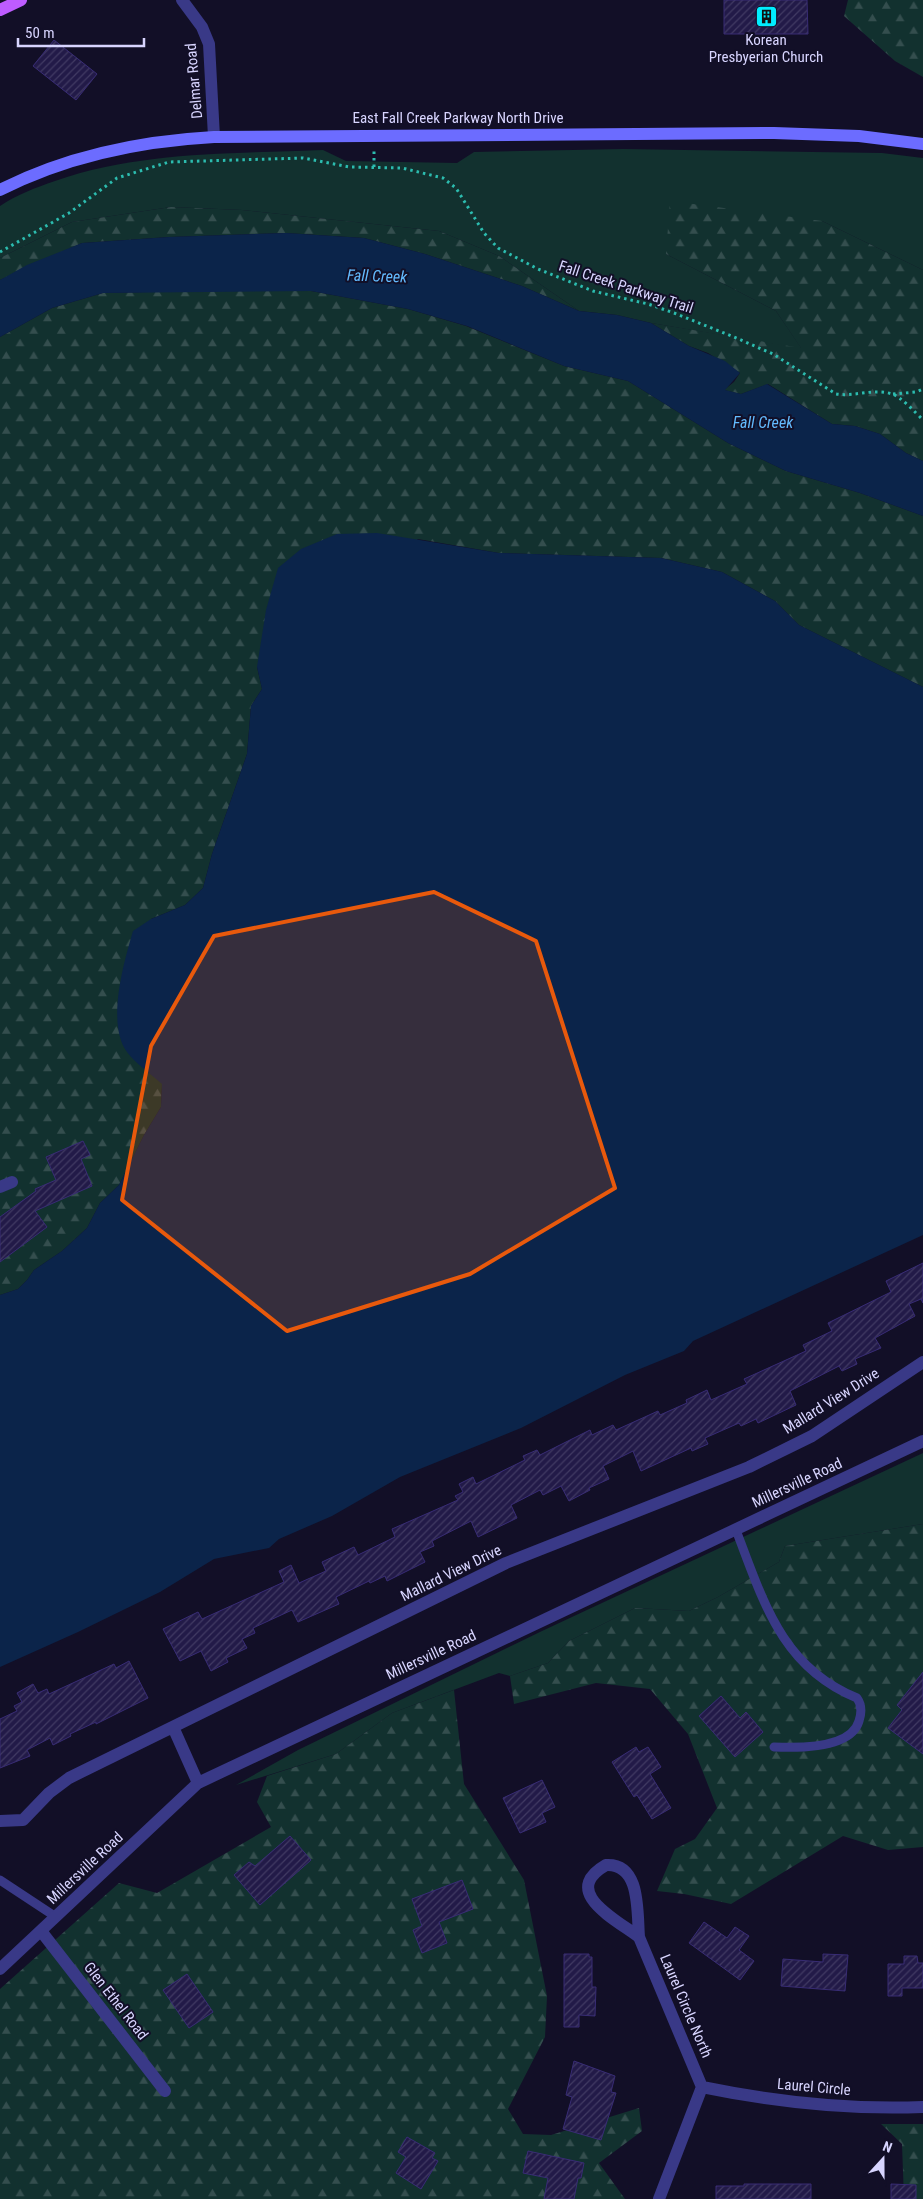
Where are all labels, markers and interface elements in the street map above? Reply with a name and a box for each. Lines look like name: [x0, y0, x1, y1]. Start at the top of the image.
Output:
building icon: Korean Presbyerian Church: [754, 5, 778, 29]
scale bar: [18, 15, 144, 47]
text: 50 m: [25, 24, 55, 42]
place label: Korean Presbyerian Church: [709, 31, 823, 66]
street label: Delmar Road: [182, 43, 206, 119]
street label: East Fall Creek Parkway North Drive: [352, 109, 564, 127]
street label: Fall Creek Parkway Trail: [557, 257, 695, 317]
water label: Fall Creek: [347, 265, 408, 287]
water label: Fall Creek: [733, 413, 794, 432]
street label: Mallard View Drive: [780, 1364, 882, 1438]
street label: Millersville Road: [749, 1454, 845, 1512]
street label: Mallard View Drive: [398, 1541, 504, 1605]
street label: Millersville Road: [383, 1626, 479, 1684]
street label: Millersville Road: [43, 1828, 127, 1908]
street label: Laurel Circle North: [656, 1952, 716, 2060]
street label: Glen Ethel Road: [80, 1959, 152, 2043]
street label: Laurel Circle: [777, 2075, 851, 2099]
north arrow: [858, 2134, 908, 2184]
text: N: [881, 2138, 895, 2156]

